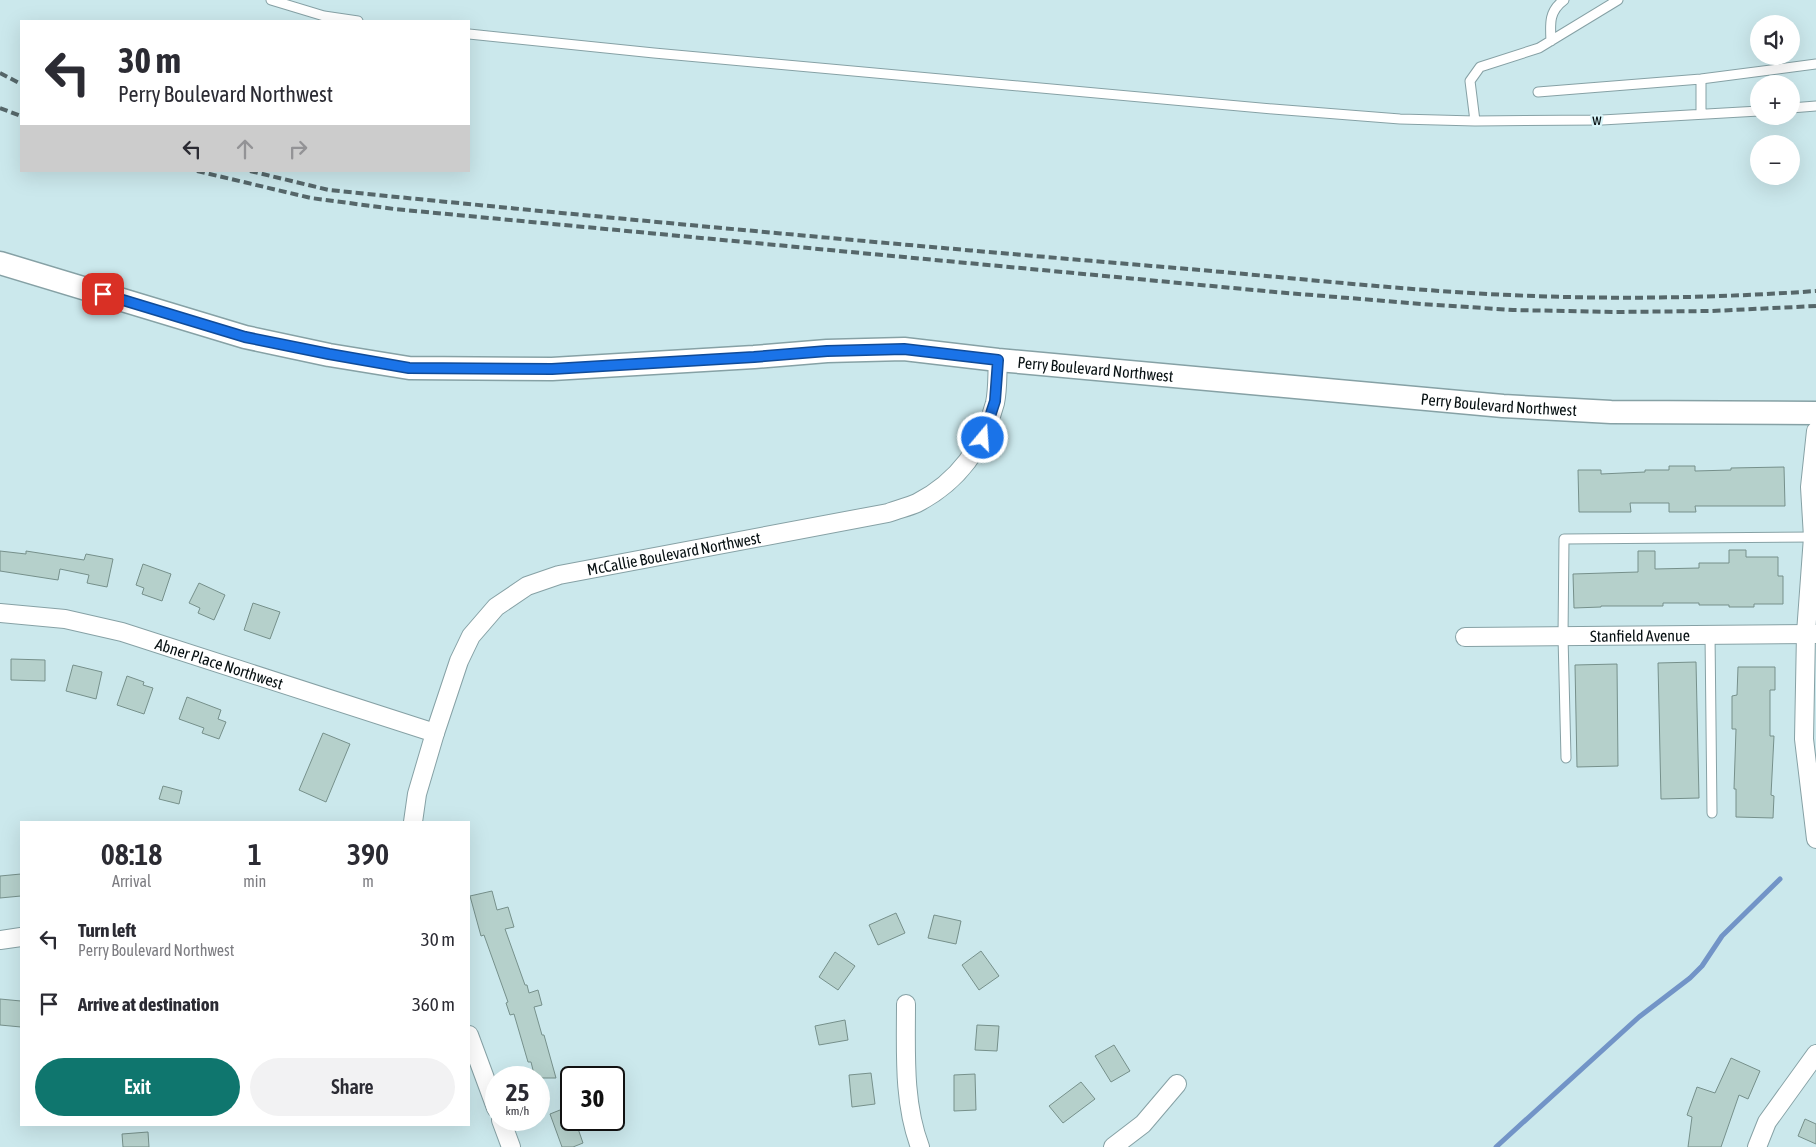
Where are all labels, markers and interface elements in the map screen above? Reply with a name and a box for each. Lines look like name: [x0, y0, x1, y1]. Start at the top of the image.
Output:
map controls: [1750, 15, 1800, 185]
button: sound: [1750, 15, 1800, 65]
icon: left: [35, 40, 100, 105]
text: 30 m: [118, 40, 181, 80]
button: +: [1750, 75, 1800, 125]
text: Perry Boulevard Northwest: [118, 81, 333, 107]
street label: w: [1592, 110, 1602, 128]
icon: left: [178, 135, 206, 163]
icon: ahead: [231, 135, 259, 163]
icon: right: [284, 135, 312, 163]
button: −: [1750, 135, 1800, 185]
pin: [82, 273, 124, 315]
icon: arrive: [89, 280, 117, 308]
street label: Perry Boulevard Northwest: [1017, 353, 1175, 385]
street label: Perry Boulevard Northwest: [1420, 390, 1578, 419]
position arrow: [956, 411, 1008, 463]
street label: McCallie Boulevard Northwest: [586, 528, 763, 579]
street label: Stanfield Avenue: [1590, 626, 1690, 645]
street label: Abner Place Northwest: [153, 634, 286, 693]
text: 08:18: [101, 837, 162, 871]
text: 1: [248, 837, 262, 871]
text: 390: [347, 837, 389, 871]
text: Arrival: [112, 872, 151, 890]
text: min: [243, 872, 266, 890]
text: m: [362, 872, 374, 890]
text: Turn left: [78, 919, 136, 941]
icon: left: [35, 925, 63, 953]
text: 30 m: [421, 928, 455, 950]
text: Perry Boulevard Northwest: [78, 941, 234, 959]
icon: arrive: [35, 990, 63, 1018]
text: Arrive at destination: [78, 993, 219, 1015]
text: 360 m: [412, 993, 455, 1015]
button: Exit: [35, 1058, 240, 1116]
button: Share: [250, 1058, 455, 1116]
speed limit sign: 30: [560, 1066, 625, 1131]
text: 25: [506, 1078, 529, 1106]
text: km/h: [506, 1104, 529, 1118]

